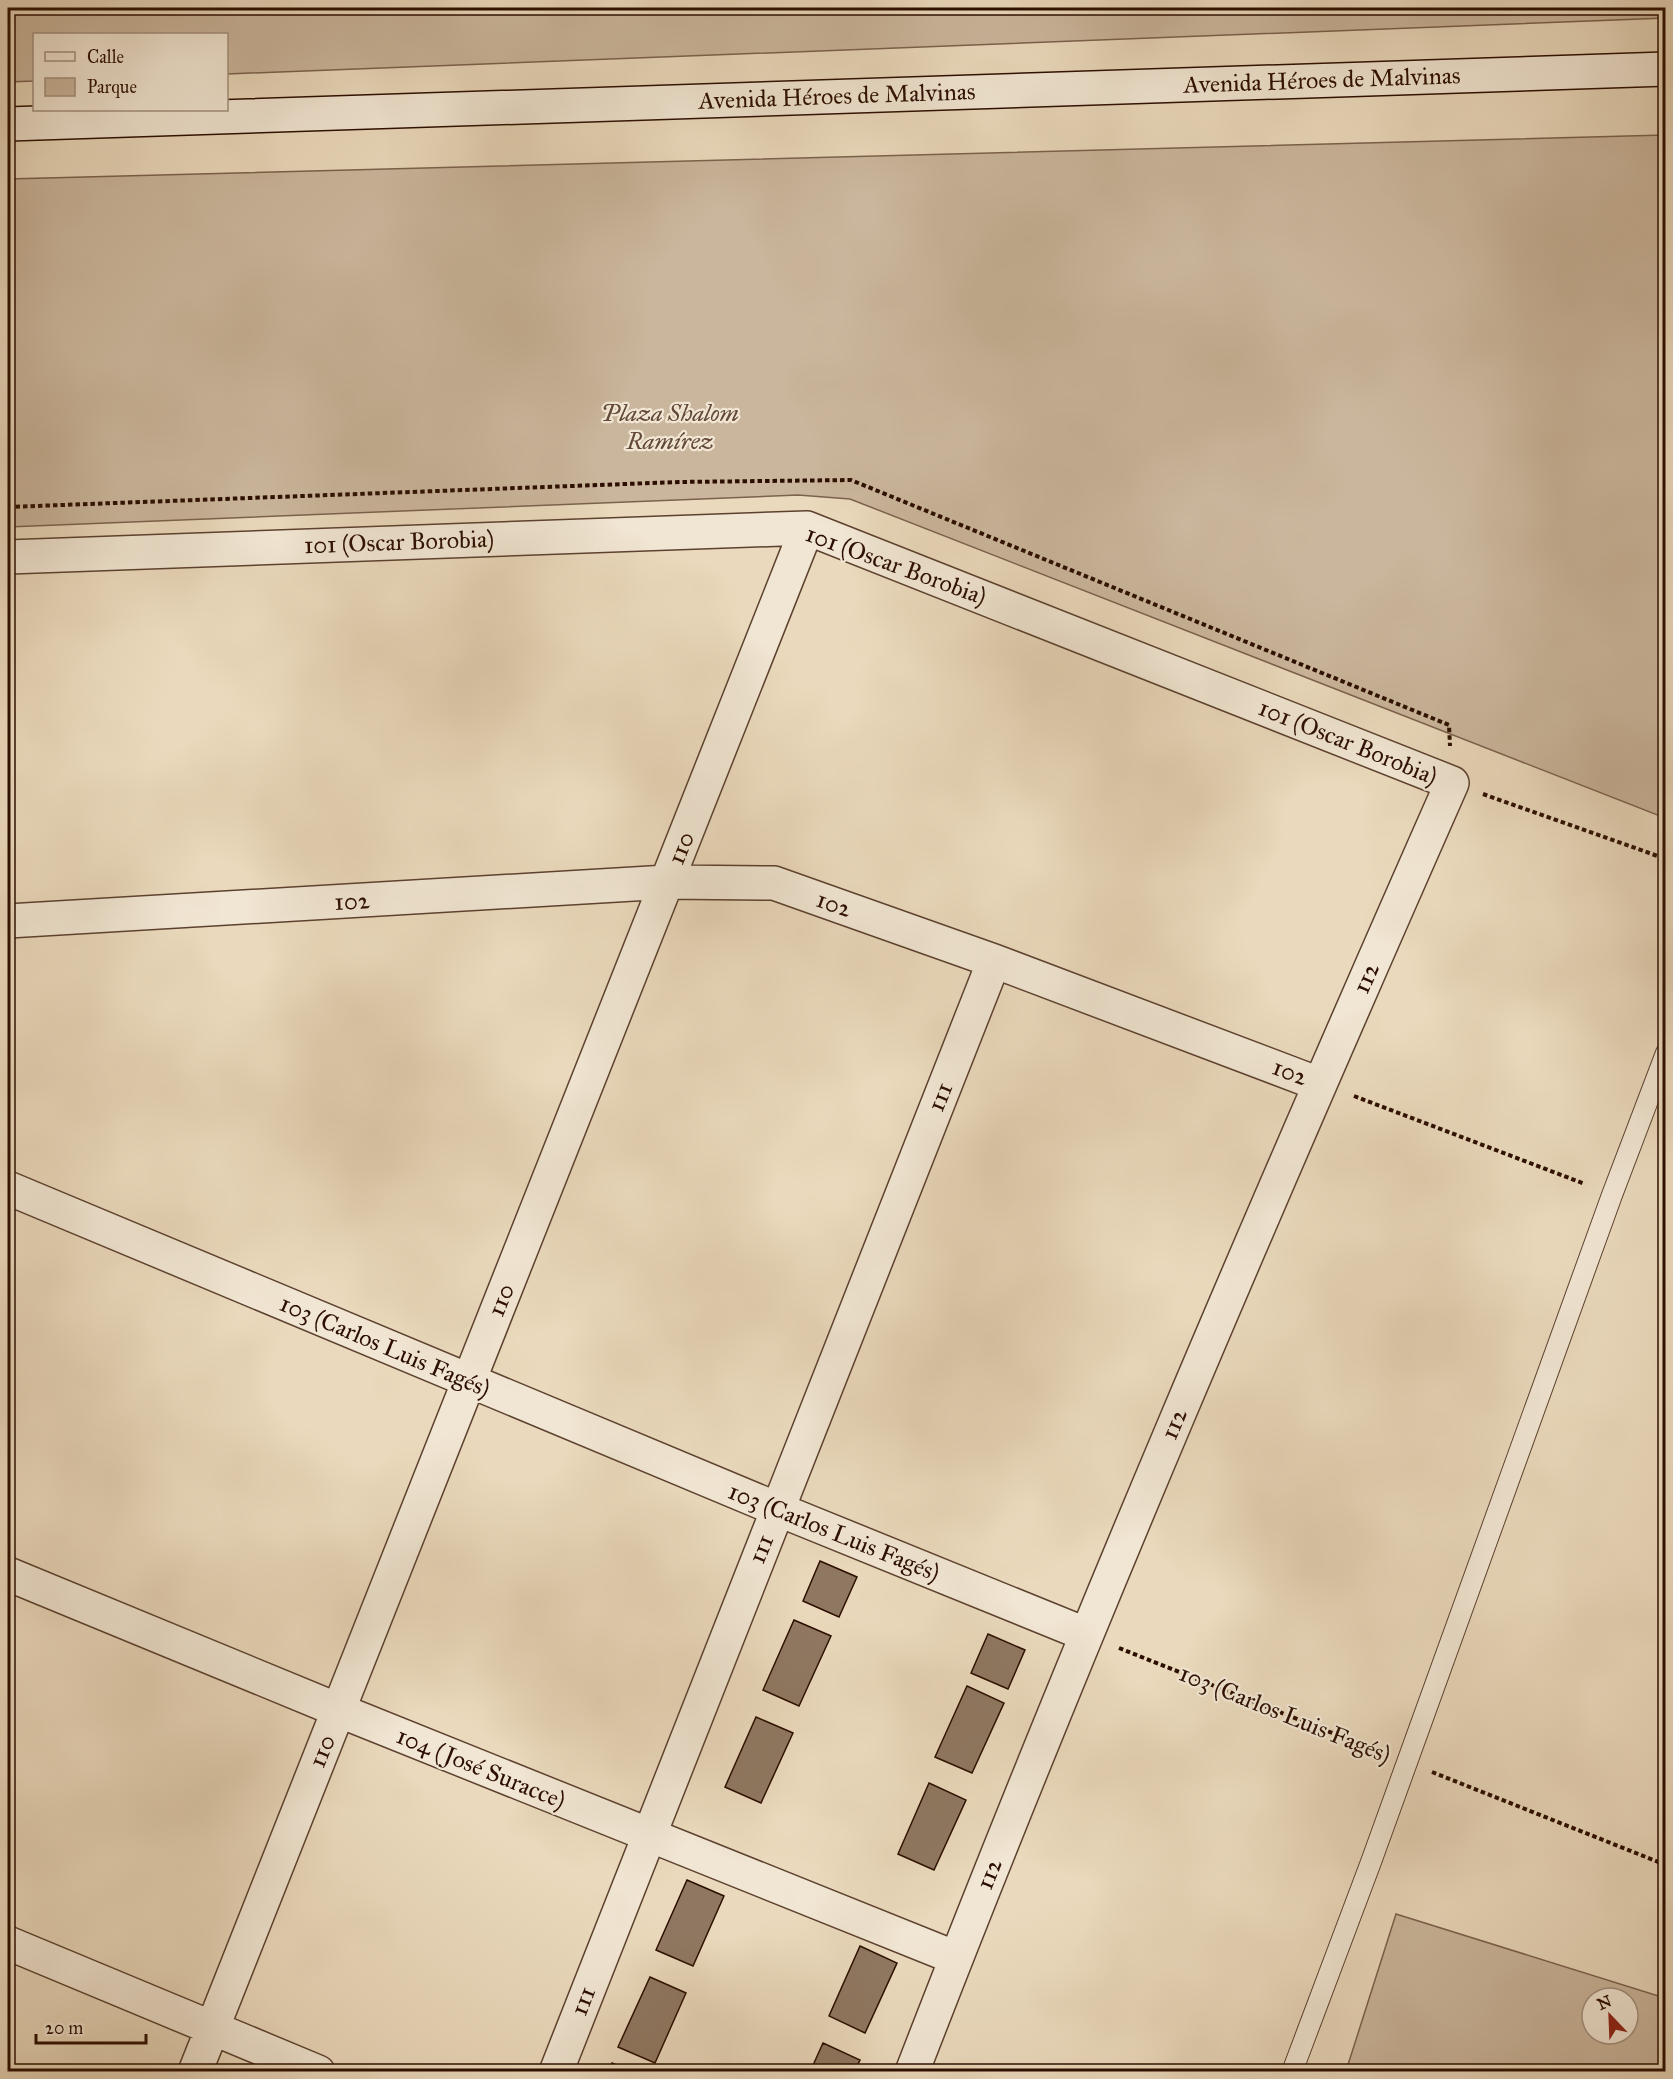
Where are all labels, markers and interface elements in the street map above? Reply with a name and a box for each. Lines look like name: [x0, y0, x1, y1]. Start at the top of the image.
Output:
legend: [33, 33, 228, 111]
text: Calle: [87, 46, 124, 68]
street label: Avenida Héroes de Malvinas: [1182, 60, 1461, 100]
text: Parque: [87, 76, 137, 99]
street label: Avenida Héroes de Malvinas: [697, 76, 976, 116]
park label: Plaza Shalom Ramírez: [601, 398, 739, 456]
street label: 101 (Oscar Borobia): [802, 518, 990, 612]
street label: 101 (Oscar Borobia): [303, 524, 495, 560]
street label: 101 (Oscar Borobia): [1254, 692, 1442, 792]
street label: 110: [661, 827, 701, 869]
street label: 102: [812, 884, 856, 924]
street label: 102: [334, 885, 371, 917]
street label: 112: [1346, 958, 1386, 998]
street label: 102: [1268, 1052, 1312, 1092]
street label: 111: [921, 1078, 959, 1116]
street label: 110: [481, 1279, 521, 1321]
street label: 103 (Carlos Luis Fagés): [275, 1288, 495, 1404]
street label: 112: [1154, 1404, 1194, 1444]
street label: 103 (Carlos Luis Fagés): [724, 1476, 944, 1588]
street label: 111: [742, 1530, 780, 1568]
street label: 103 (Carlos Luis Fagés): [1175, 1658, 1395, 1770]
street label: 104 (José Suracce): [392, 1720, 570, 1816]
street label: 110: [302, 1730, 342, 1772]
street label: 112: [969, 1854, 1009, 1894]
street label: 111: [564, 1982, 602, 2020]
north arrow: [1580, 1986, 1640, 2046]
text: N: [1594, 1991, 1615, 2014]
scale bar: [36, 2007, 146, 2045]
text: 20 m: [45, 2017, 83, 2039]

